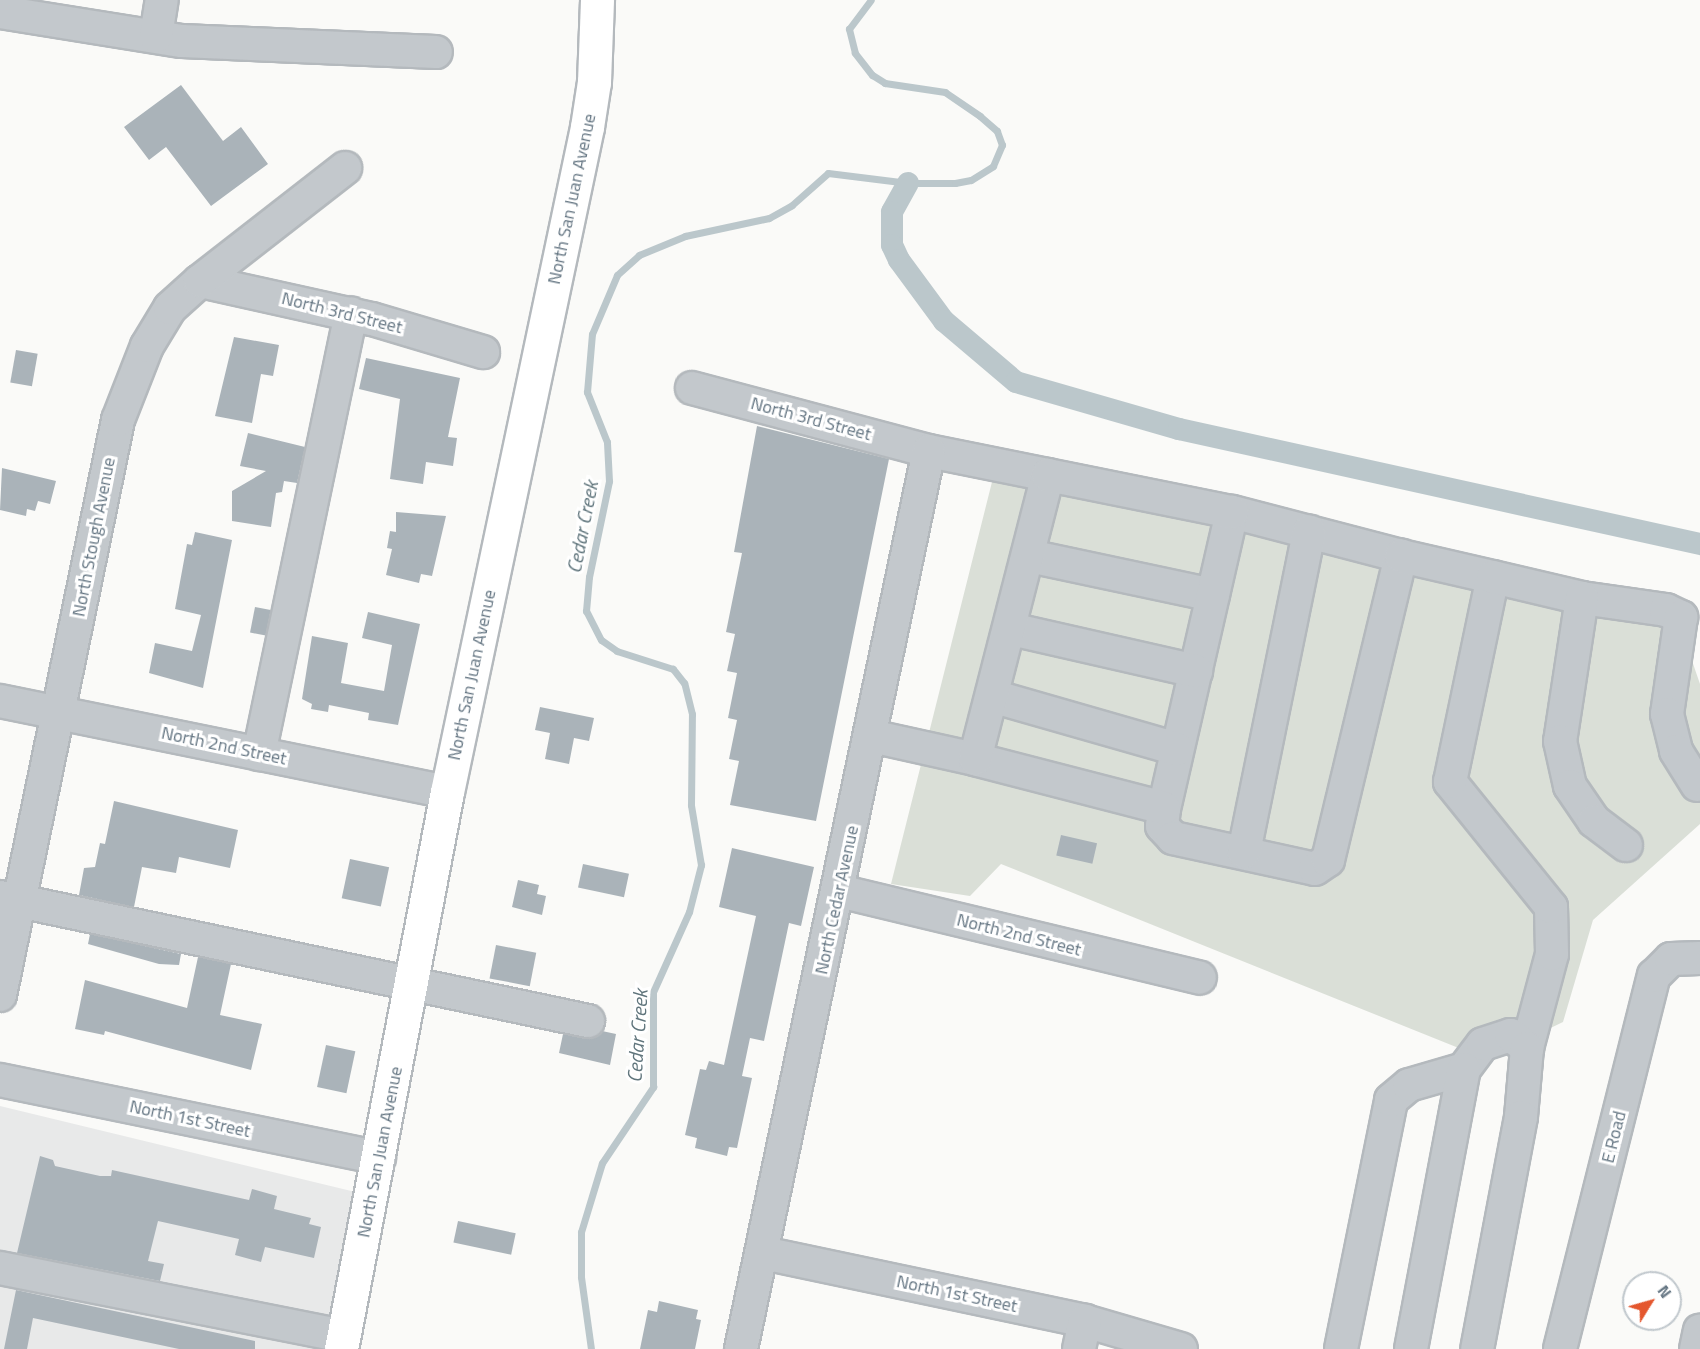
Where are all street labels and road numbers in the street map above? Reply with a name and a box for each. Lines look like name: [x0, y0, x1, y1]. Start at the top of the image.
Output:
street label: North San Juan Avenue: [543, 112, 601, 286]
street label: North 3rd Street: [279, 288, 405, 338]
street label: North 3rd Street: [748, 393, 874, 445]
street label: North Stough Avenue: [68, 455, 120, 619]
street label: North San Juan Avenue: [443, 588, 501, 762]
street label: North 2nd Street: [159, 722, 289, 770]
street label: North Cedar Avenue: [811, 824, 863, 976]
street label: North 2nd Street: [955, 909, 1083, 961]
street label: North San Juan Avenue: [353, 1065, 407, 1239]
street label: North 1st Street: [128, 1096, 252, 1142]
street label: E Road: [1597, 1109, 1631, 1165]
street label: North 1st Street: [895, 1271, 1019, 1317]

